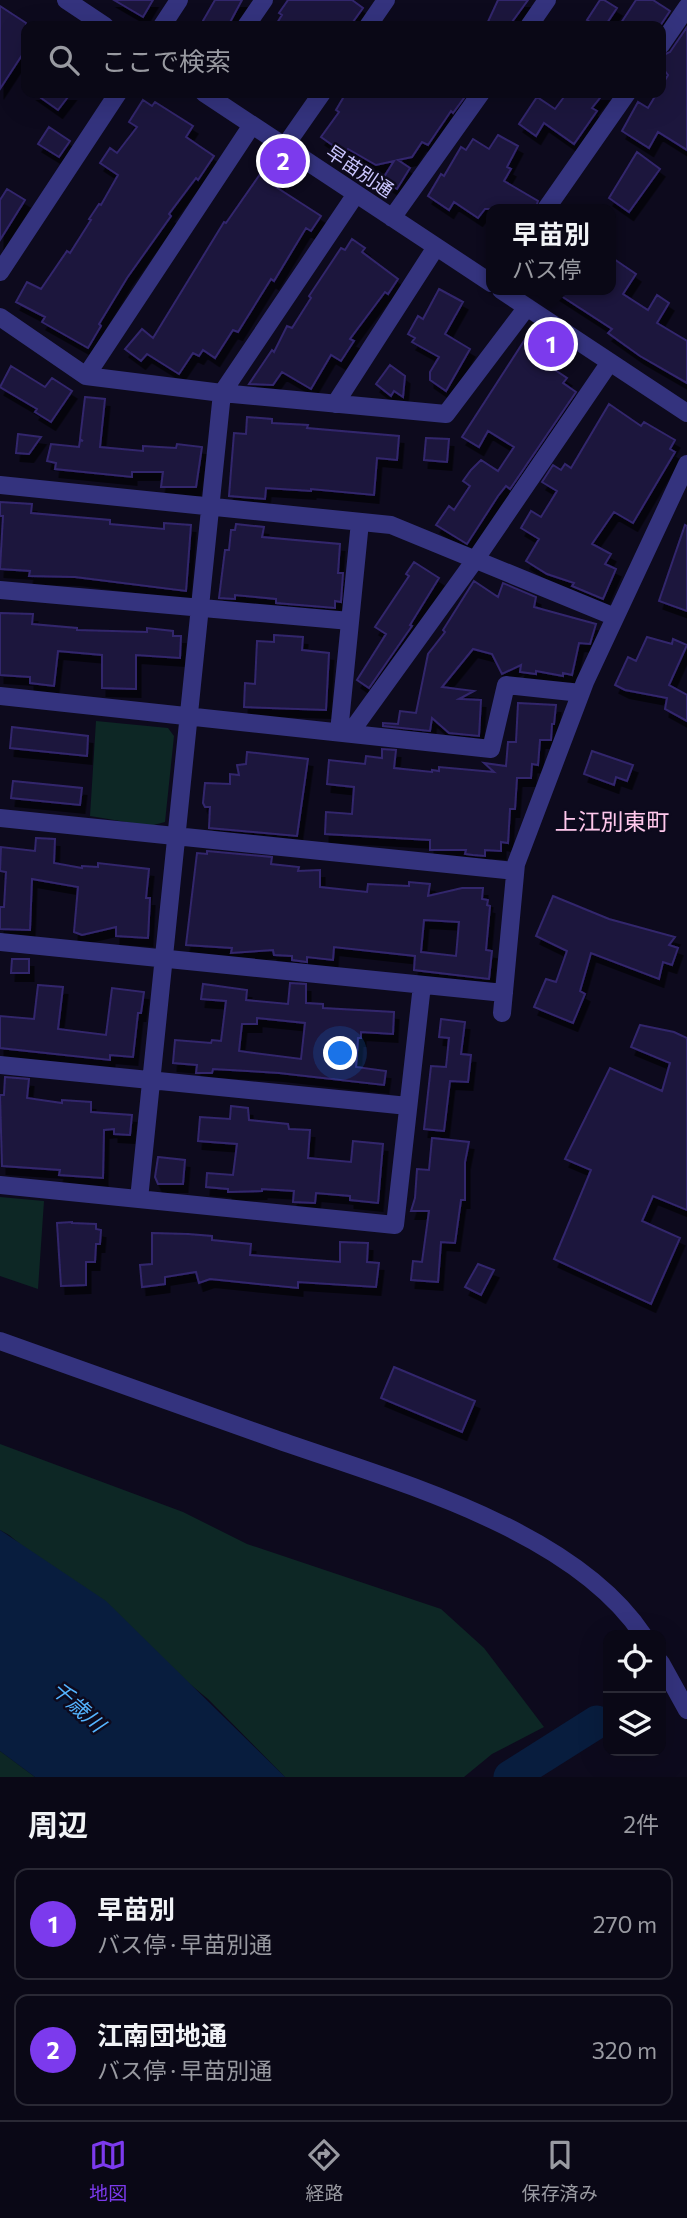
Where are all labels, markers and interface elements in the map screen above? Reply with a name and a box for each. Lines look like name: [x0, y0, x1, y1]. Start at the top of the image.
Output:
search box: [21, 21, 666, 98]
icon: search: [45, 41, 83, 79]
text: ここで検索: [101, 45, 231, 76]
pin: 2: [260, 135, 306, 187]
street label: 早苗別通: [322, 140, 398, 201]
popup: [486, 204, 616, 295]
text: 早苗別: [512, 218, 590, 249]
text: バス停: [512, 255, 581, 283]
pin: 1: [528, 318, 574, 370]
district label: 上江別東町: [555, 807, 670, 835]
your location: [323, 1036, 357, 1070]
map controls: [603, 1630, 666, 1756]
button: locate: [603, 1630, 666, 1693]
water label: 千歳川: [47, 1676, 112, 1738]
button: layers: [603, 1693, 666, 1756]
text: 周辺: [28, 1805, 88, 1842]
text: 2件: [623, 1810, 659, 1838]
text: 早苗別: [97, 1893, 175, 1924]
text: 1: [48, 1910, 58, 1938]
text: 270 m: [593, 1910, 657, 1938]
text: バス停 · 早苗別通: [97, 1930, 272, 1958]
text: 江南団地通: [97, 2019, 227, 2050]
text: 2: [46, 2036, 60, 2064]
text: 320 m: [592, 2036, 657, 2064]
text: バス停 · 早苗別通: [97, 2056, 272, 2084]
tab: 地図: [89, 2136, 127, 2205]
tab: 経路: [305, 2136, 344, 2205]
tab: 保存済み: [522, 2136, 598, 2205]

